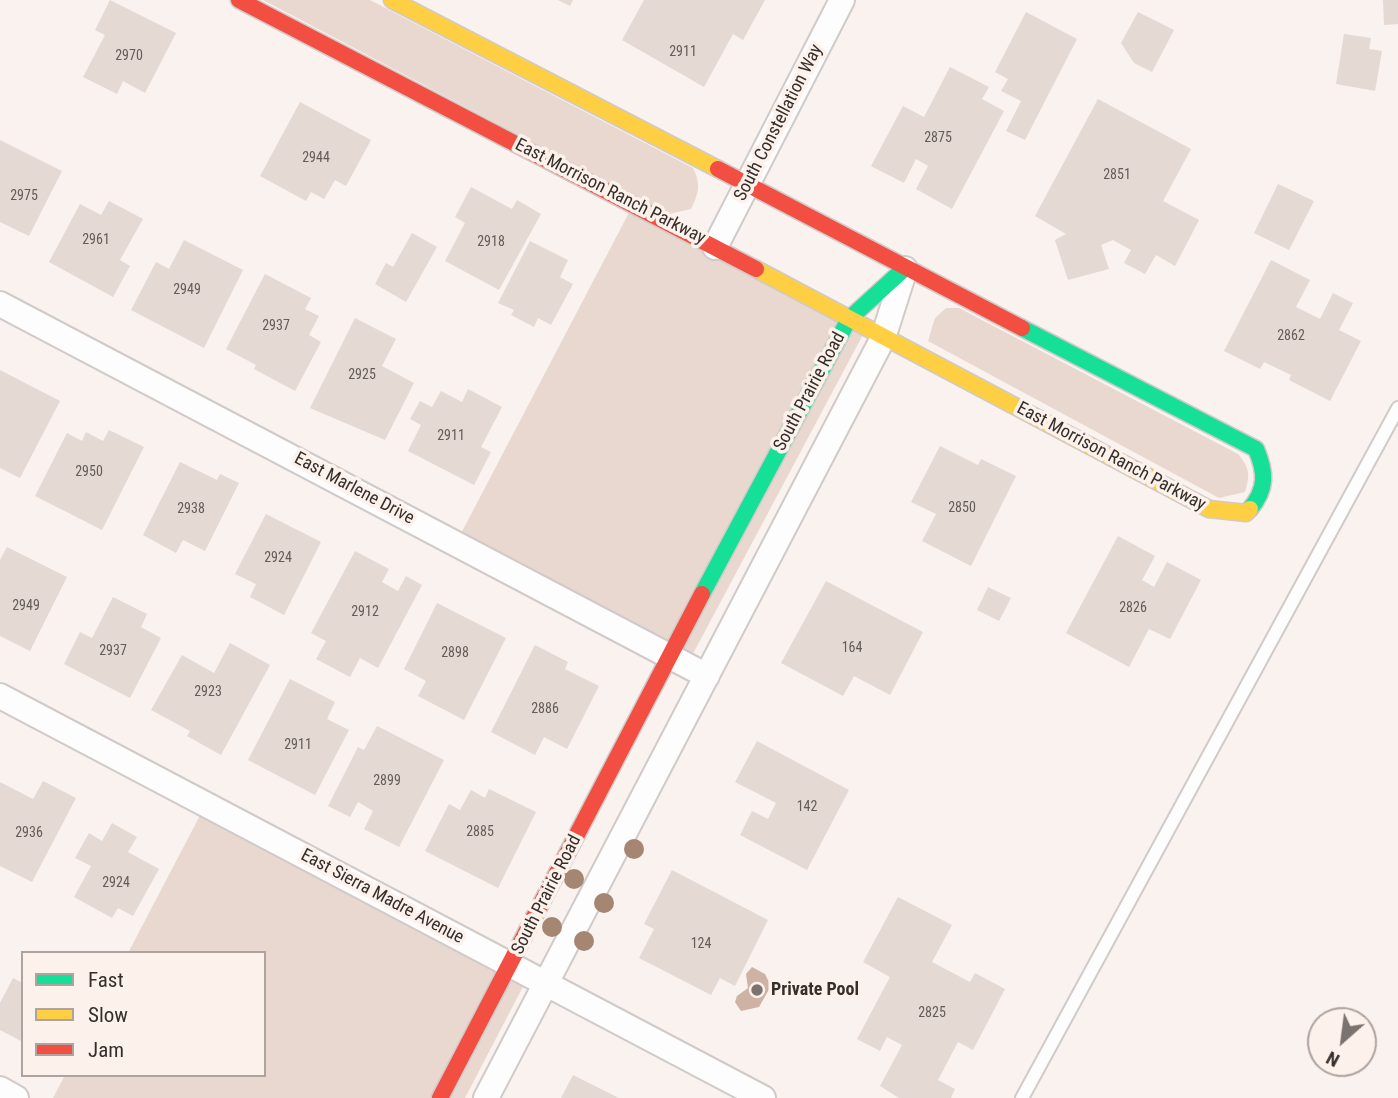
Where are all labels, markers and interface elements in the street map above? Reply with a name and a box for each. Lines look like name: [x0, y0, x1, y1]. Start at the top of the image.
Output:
street label: South Constellation Way: [730, 41, 828, 205]
house number: 2911: [669, 44, 697, 60]
house number: 2970: [115, 48, 143, 64]
house number: 2875: [924, 130, 952, 146]
street label: East Morrison Ranch Parkway: [511, 135, 709, 249]
house number: 2944: [302, 150, 330, 166]
house number: 2851: [1103, 167, 1131, 183]
house number: 2975: [10, 188, 38, 204]
house number: 2961: [82, 232, 110, 248]
house number: 2918: [477, 234, 505, 250]
house number: 2949: [173, 282, 201, 298]
house number: 2937: [262, 318, 290, 334]
house number: 2862: [1277, 328, 1305, 344]
street label: South Prairie Road: [770, 329, 850, 455]
house number: 2925: [348, 367, 376, 383]
street label: East Morrison Ranch Parkway: [1013, 398, 1209, 516]
house number: 2911: [437, 428, 465, 444]
street label: East Marlene Drive: [290, 448, 418, 530]
house number: 2950: [75, 464, 103, 480]
house number: 2850: [948, 500, 976, 516]
house number: 2938: [177, 501, 205, 517]
house number: 2924: [264, 550, 292, 566]
house number: 2949: [12, 598, 40, 614]
house number: 2826: [1119, 600, 1147, 616]
house number: 2912: [351, 604, 379, 620]
house number: 164: [842, 640, 862, 656]
house number: 2937: [99, 643, 127, 659]
house number: 2898: [441, 645, 469, 661]
house number: 2923: [194, 684, 222, 700]
house number: 2886: [531, 701, 559, 717]
house number: 2911: [284, 737, 312, 753]
house number: 2899: [373, 773, 401, 789]
house number: 142: [797, 799, 817, 815]
house number: 2885: [466, 824, 494, 840]
house number: 2936: [15, 825, 43, 841]
street label: South Prairie Road: [508, 832, 586, 958]
street label: East Sierra Madre Avenue: [297, 845, 467, 949]
house number: 2924: [102, 875, 130, 891]
house number: 124: [691, 936, 711, 952]
legend: [21, 951, 266, 1077]
text: Fast: [88, 968, 124, 992]
place label: Private Pool: [771, 979, 859, 1001]
marker: Private Pool: [749, 982, 765, 998]
text: Slow: [88, 1003, 128, 1027]
house number: 2825: [918, 1005, 946, 1021]
north arrow: [1307, 1007, 1377, 1077]
text: Jam: [88, 1038, 124, 1062]
text: N: [1322, 1046, 1343, 1072]

